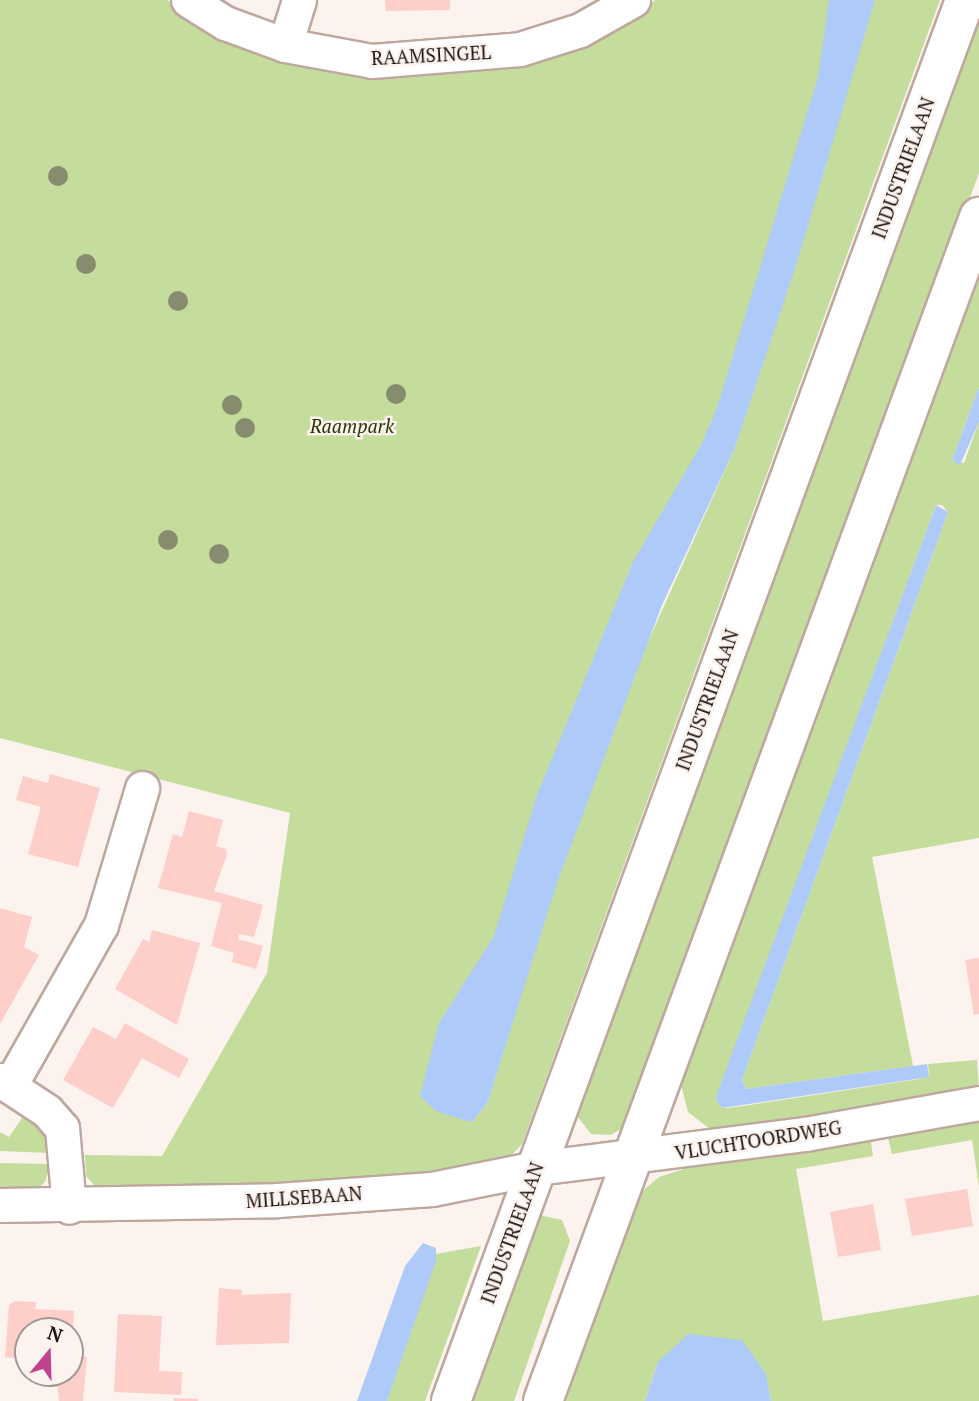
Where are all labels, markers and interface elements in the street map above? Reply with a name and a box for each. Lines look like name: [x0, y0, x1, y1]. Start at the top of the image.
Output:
street label: RAAMSINGEL: [371, 40, 491, 70]
street label: INDUSTRIELAAN: [867, 94, 939, 242]
park label: Raampark: [310, 415, 394, 437]
street label: INDUSTRIELAAN: [671, 626, 743, 774]
street label: VLUCHTOORDWEG: [673, 1116, 843, 1164]
street label: INDUSTRIELAAN: [476, 1159, 548, 1307]
street label: MILLSEBAAN: [245, 1182, 363, 1212]
north arrow: [14, 1317, 84, 1387]
text: N: [44, 1319, 66, 1348]

